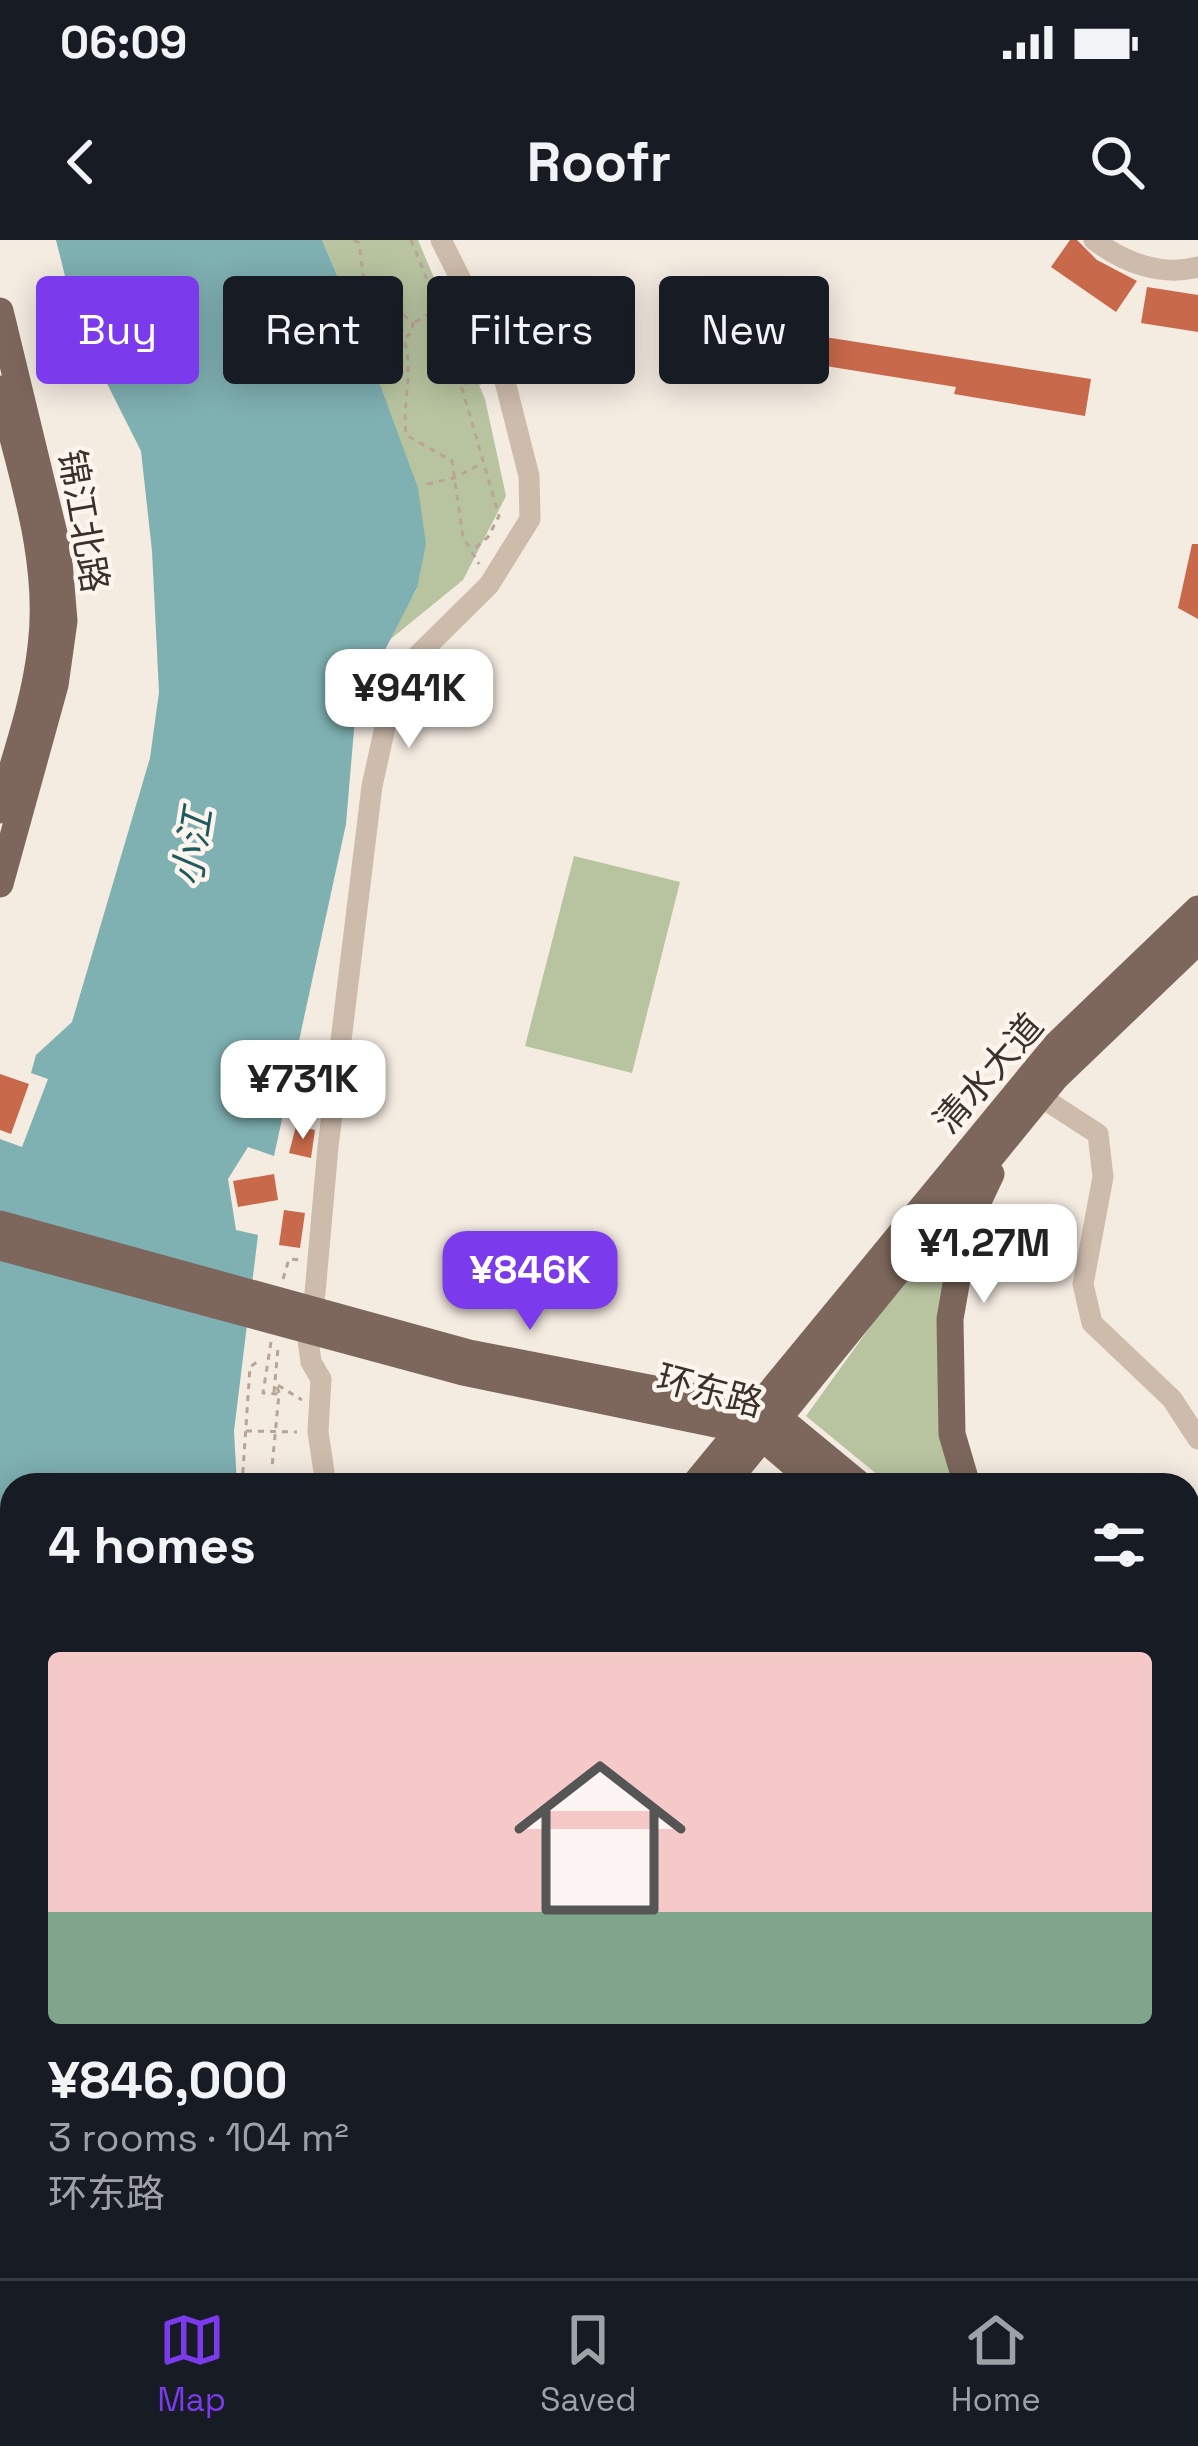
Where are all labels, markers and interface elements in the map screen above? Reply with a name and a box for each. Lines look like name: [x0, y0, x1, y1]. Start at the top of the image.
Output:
text: 06:09: [60, 14, 187, 71]
text: Roofr: [527, 128, 671, 197]
icon: back: [48, 129, 114, 195]
icon: search: [1084, 129, 1150, 195]
chip: Buy: [36, 276, 199, 384]
chip: Rent: [223, 276, 403, 384]
chip: Filters: [427, 276, 635, 384]
chip: New: [659, 276, 829, 384]
street label: 锦江北路: [48, 446, 118, 596]
pin: ¥941K: [325, 649, 493, 751]
text: ¥941K: [352, 663, 466, 712]
water label: 小江: [162, 801, 223, 889]
street label: 清水大道: [924, 1004, 1053, 1143]
pin: ¥731K: [219, 1040, 387, 1142]
text: ¥731K: [248, 1054, 358, 1103]
pin: ¥1.27M: [886, 1204, 1082, 1306]
text: ¥1.27M: [918, 1218, 1050, 1267]
pin: ¥846K: [446, 1231, 614, 1333]
text: ¥846K: [470, 1245, 590, 1294]
street label: 环东路: [652, 1355, 768, 1427]
icon: filters: [1086, 1512, 1152, 1578]
text: 4 homes: [48, 1513, 256, 1578]
icon: home: [492, 1730, 708, 1946]
text: ¥846,000: [48, 2048, 288, 2113]
text: 3 rooms · 104 m²: [48, 2113, 349, 2162]
text: 环东路: [48, 2169, 165, 2218]
tab: Map: [157, 2307, 226, 2421]
tab: Saved: [540, 2307, 637, 2421]
tab: Home: [951, 2307, 1041, 2421]

